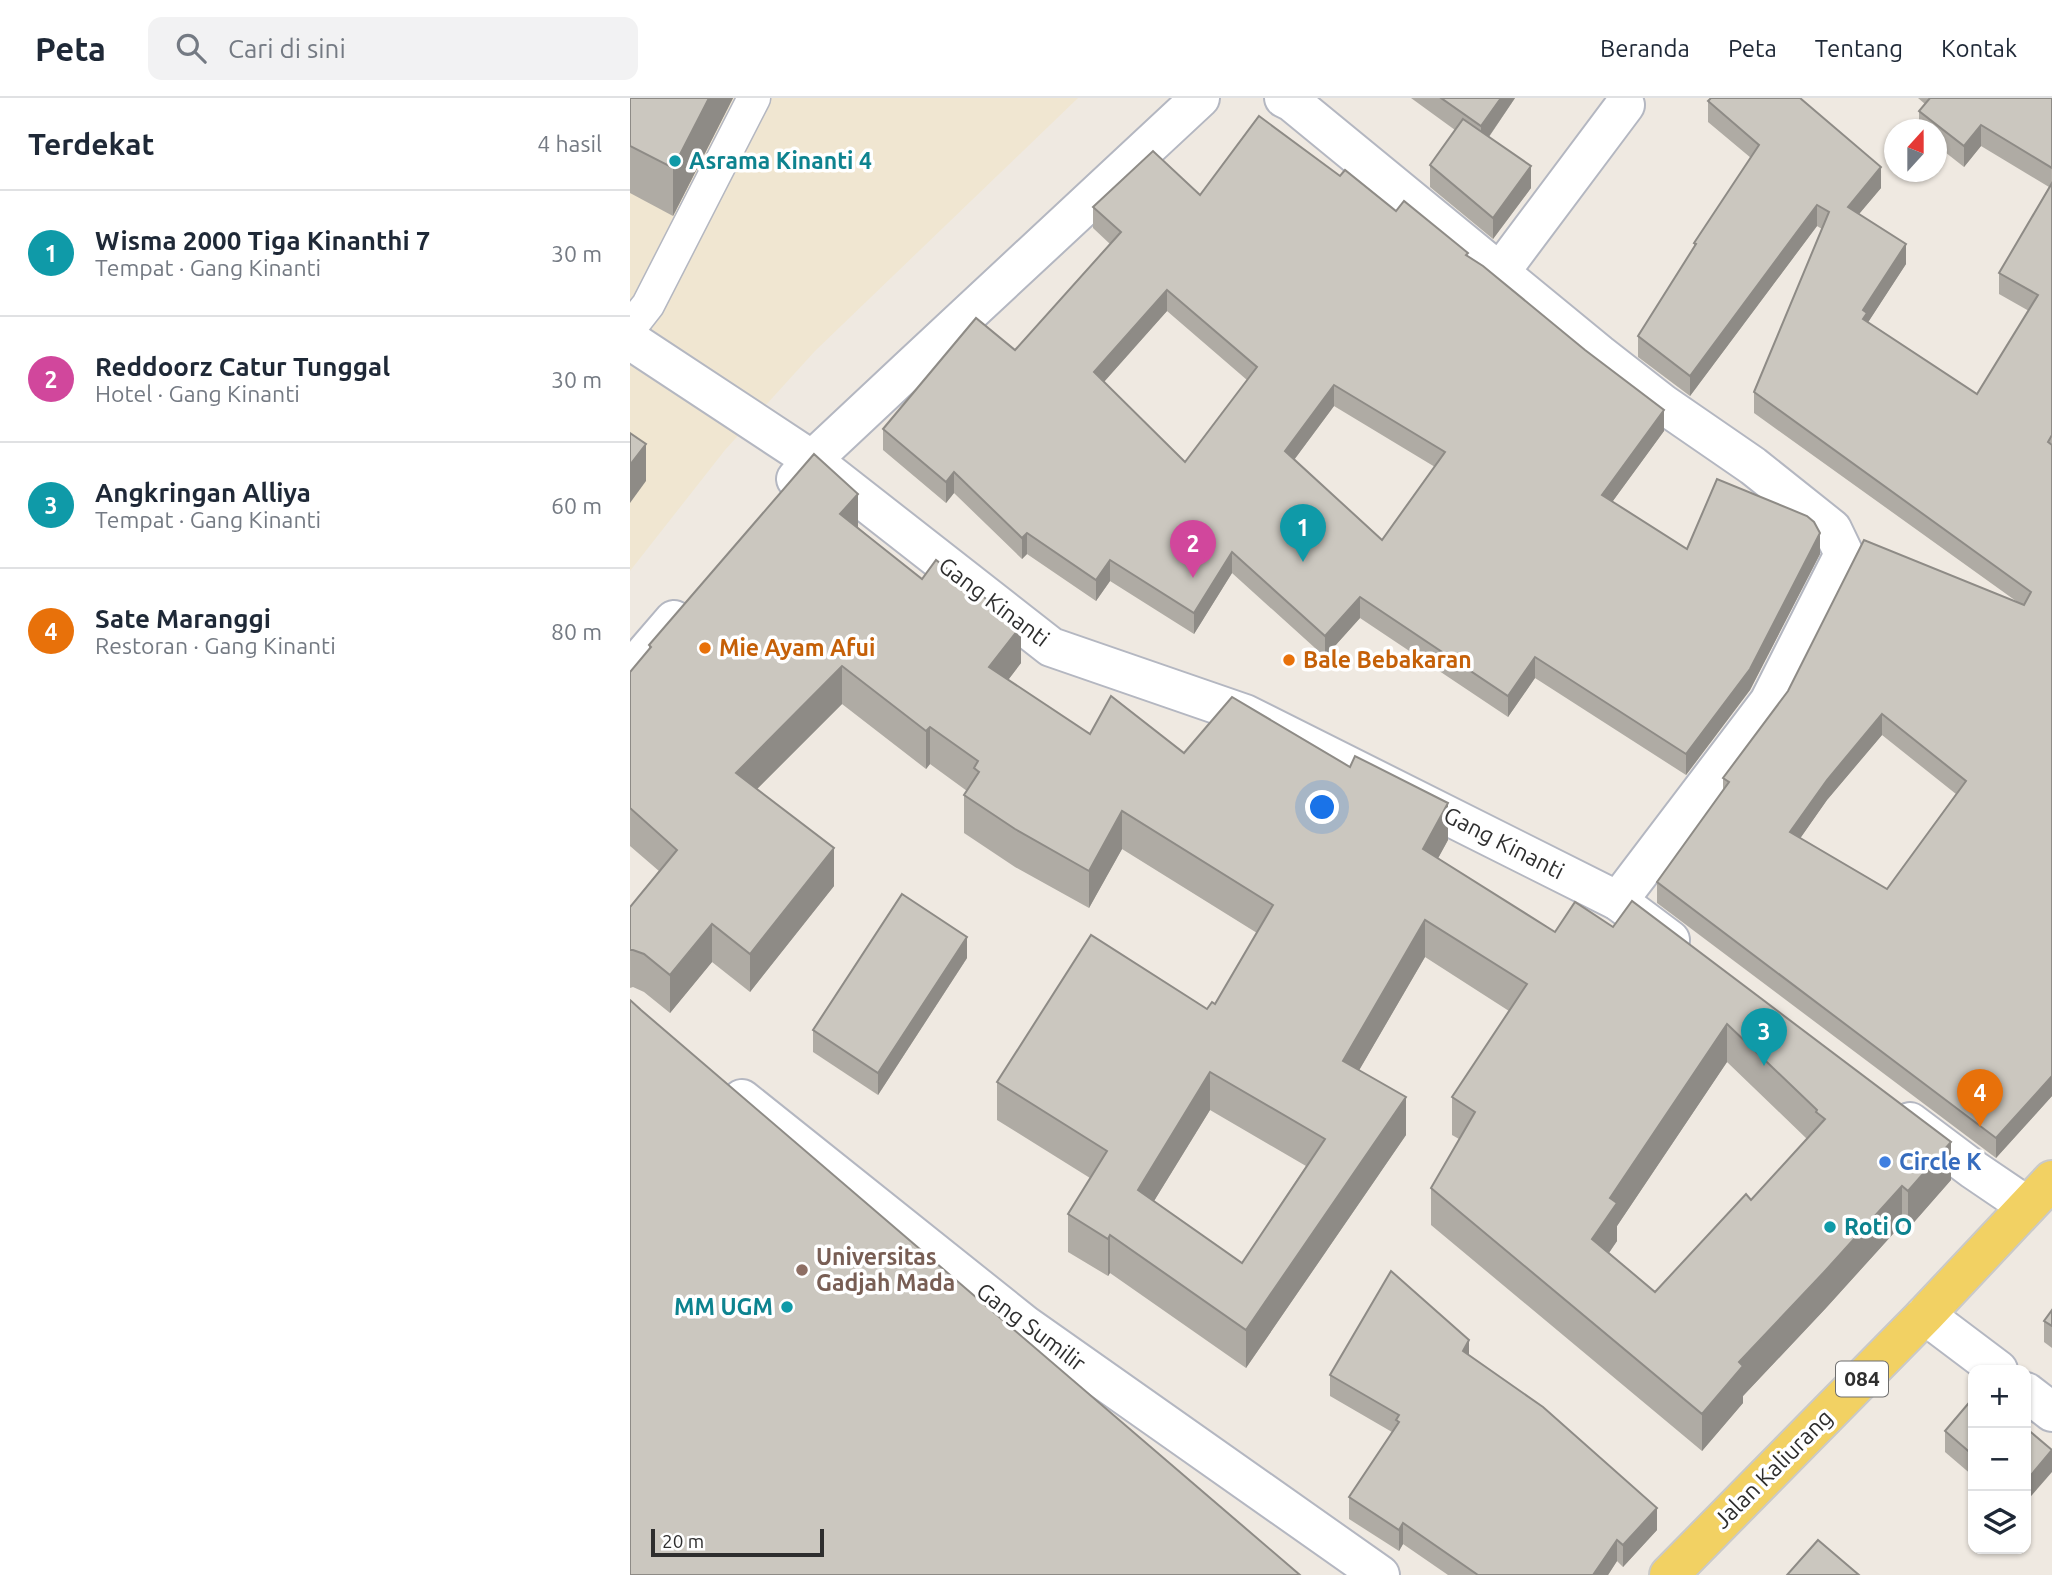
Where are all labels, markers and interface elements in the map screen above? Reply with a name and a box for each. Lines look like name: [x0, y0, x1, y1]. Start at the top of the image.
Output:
search box: [148, 17, 638, 80]
icon: search: [172, 29, 210, 67]
text: Peta: [35, 30, 106, 67]
text: Cari di sini: [228, 34, 346, 63]
text: Beranda: [1600, 35, 1690, 62]
text: Peta: [1728, 35, 1777, 62]
text: Tentang: [1815, 35, 1903, 62]
text: Kontak: [1941, 35, 2017, 62]
north arrow: [1884, 119, 1947, 182]
text: Terdekat: [28, 127, 154, 161]
text: 4 hasil: [537, 131, 602, 156]
place label: Asrama Kinanti 4: [689, 148, 872, 173]
marker: Asrama Kinanti 4: [667, 153, 683, 169]
text: Wisma 2000 Tiga Kinanthi 7: [95, 226, 431, 255]
text: 1: [45, 241, 57, 266]
text: 30 m: [551, 241, 602, 266]
text: Tempat · Gang Kinanti: [95, 255, 321, 280]
text: Reddoorz Catur Tunggal: [95, 352, 390, 381]
text: 2: [45, 367, 57, 392]
text: 30 m: [551, 367, 602, 392]
text: Hotel · Gang Kinanti: [95, 381, 300, 406]
text: Angkringan Alliya: [95, 478, 311, 507]
text: 3: [45, 493, 57, 518]
text: 60 m: [551, 493, 602, 518]
pin: 1: [1280, 504, 1326, 562]
text: Tempat · Gang Kinanti: [95, 507, 321, 532]
pin: 2: [1170, 520, 1216, 578]
street label: Gang Kinanti: [934, 552, 1054, 651]
text: Sate Maranggi: [95, 604, 271, 633]
text: 4: [45, 619, 57, 644]
text: 80 m: [551, 619, 602, 644]
text: Restoran · Gang Kinanti: [95, 633, 336, 658]
place label: Mie Ayam Afui: [719, 635, 875, 660]
marker: Mie Ayam Afui: [697, 640, 713, 656]
place label: Bale Bebakaran: [1303, 647, 1472, 672]
marker: Bale Bebakaran: [1281, 652, 1297, 668]
your location: [1305, 790, 1339, 824]
street label: Gang Kinanti: [1440, 802, 1568, 884]
pin: 3: [1741, 1008, 1787, 1066]
pin: 4: [1957, 1069, 2003, 1127]
place label: Circle K: [1899, 1149, 1982, 1174]
marker: Circle K: [1877, 1154, 1893, 1170]
place label: Roti O: [1844, 1214, 1912, 1239]
marker: Roti O: [1822, 1219, 1838, 1235]
place label: Universitas Gadjah Mada: [816, 1244, 955, 1295]
marker: Universitas Gadjah Mada: [794, 1262, 810, 1278]
street label: Gang Sumilir: [972, 1278, 1091, 1376]
place label: MM UGM: [674, 1294, 773, 1319]
marker: MM UGM: [779, 1299, 795, 1315]
road number: 084: [1836, 1362, 1888, 1396]
map controls: [1968, 1365, 2031, 1554]
button: +: [1968, 1365, 2031, 1428]
street label: Jalan Kaliurang: [1708, 1404, 1837, 1533]
button: −: [1968, 1428, 2031, 1491]
button: layers: [1968, 1491, 2031, 1554]
scale bar: [651, 1526, 824, 1558]
text: 20 m: [662, 1530, 704, 1552]

